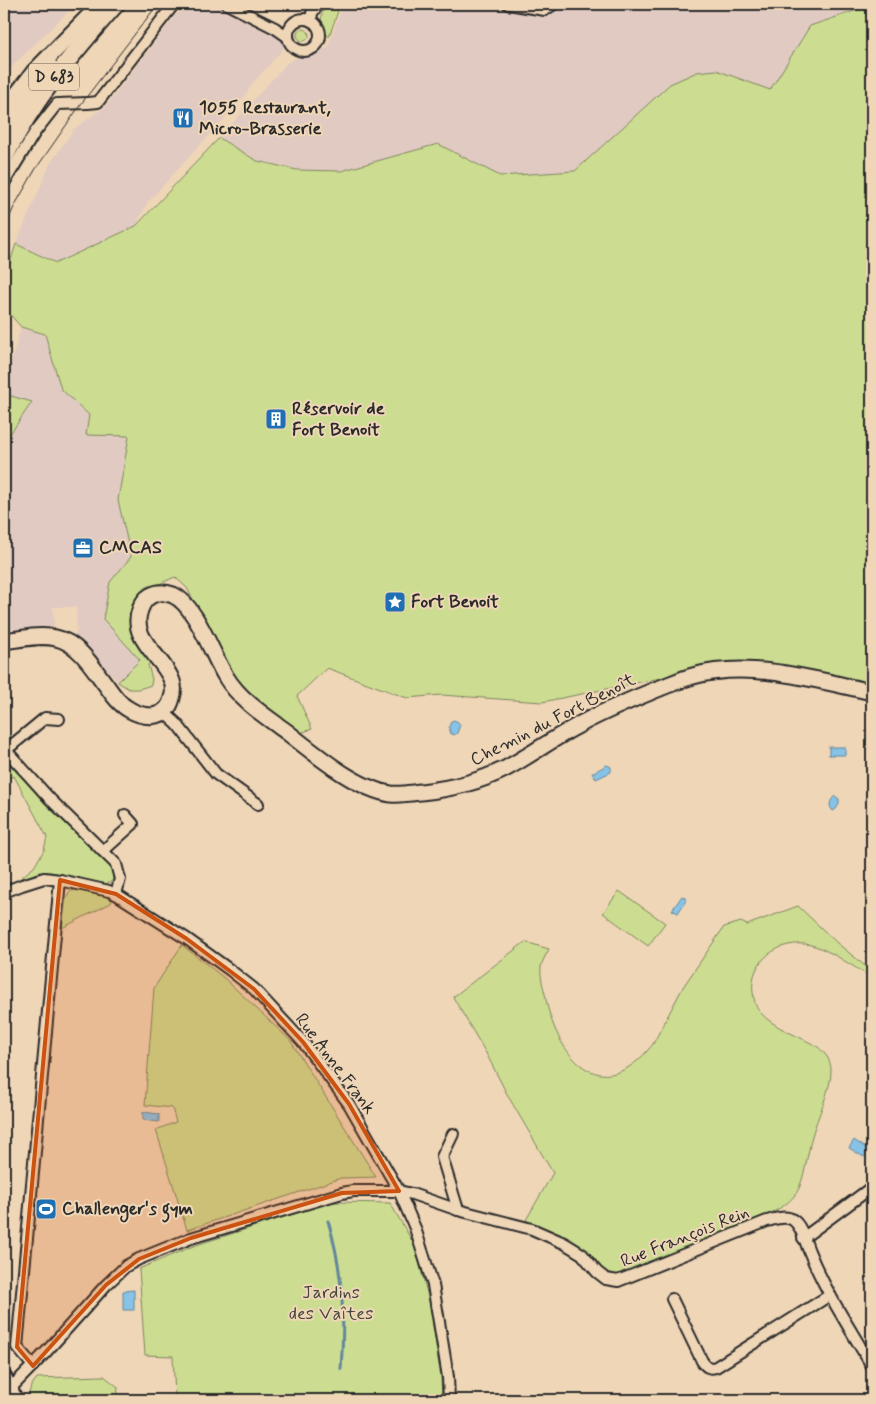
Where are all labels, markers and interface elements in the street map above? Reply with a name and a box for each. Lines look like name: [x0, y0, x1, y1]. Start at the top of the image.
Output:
road number: D 683: [29, 64, 79, 90]
place label: 1055 Restaurant, Micro-Brasserie: [199, 96, 331, 141]
restaurant icon: 1055 Restaurant, Micro-Brasserie: [171, 106, 195, 130]
place label: Réservoir de Fort Benoit: [292, 397, 385, 442]
building icon: Réservoir de Fort Benoit: [264, 407, 288, 431]
office icon: CMCAS: [71, 536, 95, 560]
place label: CMCAS: [99, 536, 162, 560]
place icon: Fort Benoit: [383, 590, 407, 614]
place label: Fort Benoit: [411, 590, 499, 614]
street label: Chemin du Fort Benoît: [466, 668, 640, 772]
street label: Rue Anne Frank: [289, 1009, 381, 1119]
sports icon: Challenger's gym: [34, 1197, 58, 1221]
place label: Challenger's gym: [62, 1197, 193, 1223]
street label: Rue François Rein: [617, 1200, 753, 1274]
park label: Jardins des Vaîtes: [289, 1281, 373, 1326]

